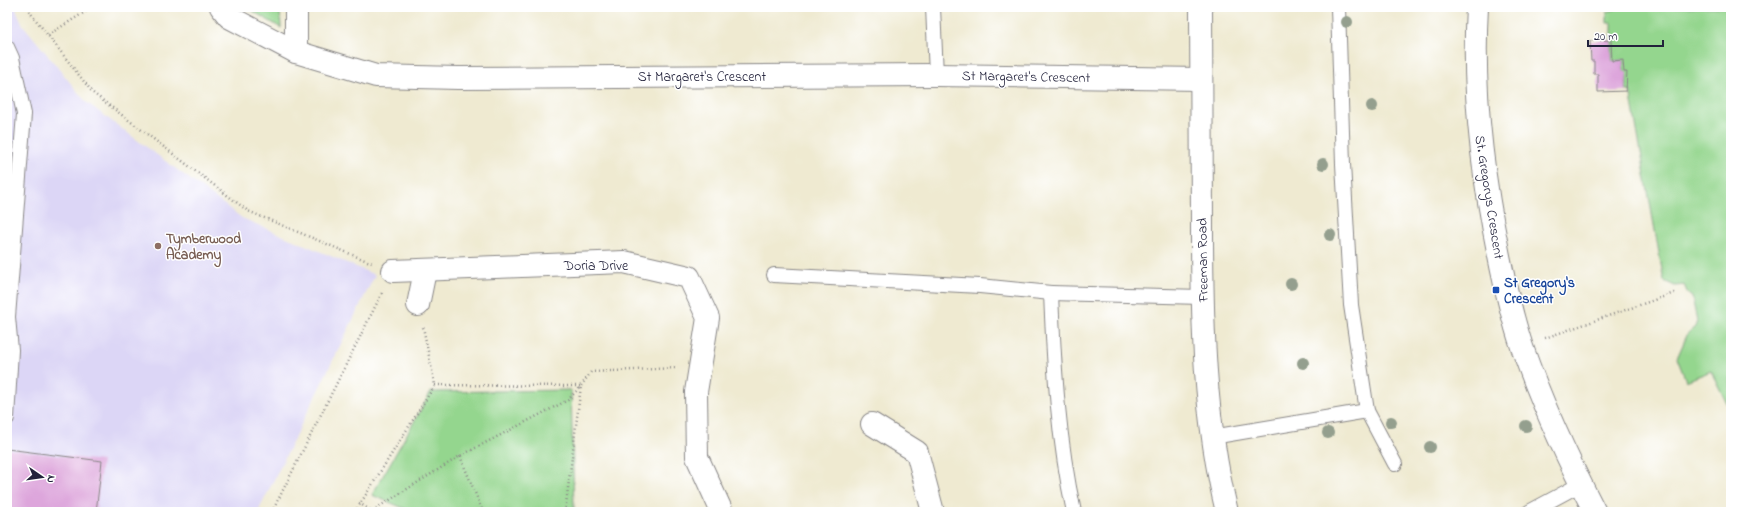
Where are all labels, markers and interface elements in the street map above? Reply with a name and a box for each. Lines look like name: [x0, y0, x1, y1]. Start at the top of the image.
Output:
scale bar: [1588, 22, 1663, 48]
text: 20 m: [1594, 28, 1617, 46]
street label: St Margaret's Crescent: [962, 66, 1091, 90]
street label: St Margaret's Crescent: [638, 67, 766, 89]
street label: St. Gregorys Crescent: [1467, 134, 1509, 261]
street label: Freeman Road: [1192, 218, 1215, 303]
place label: Tymberwood Academy: [166, 229, 241, 268]
marker: Tymberwood Academy: [153, 241, 163, 251]
street label: Doria Drive: [563, 256, 629, 277]
place label: St Gregory's Crescent: [1504, 273, 1575, 310]
marker: St Gregory's Crescent: [1491, 285, 1501, 295]
north arrow: [22, 457, 62, 497]
text: N: [42, 474, 59, 484]

